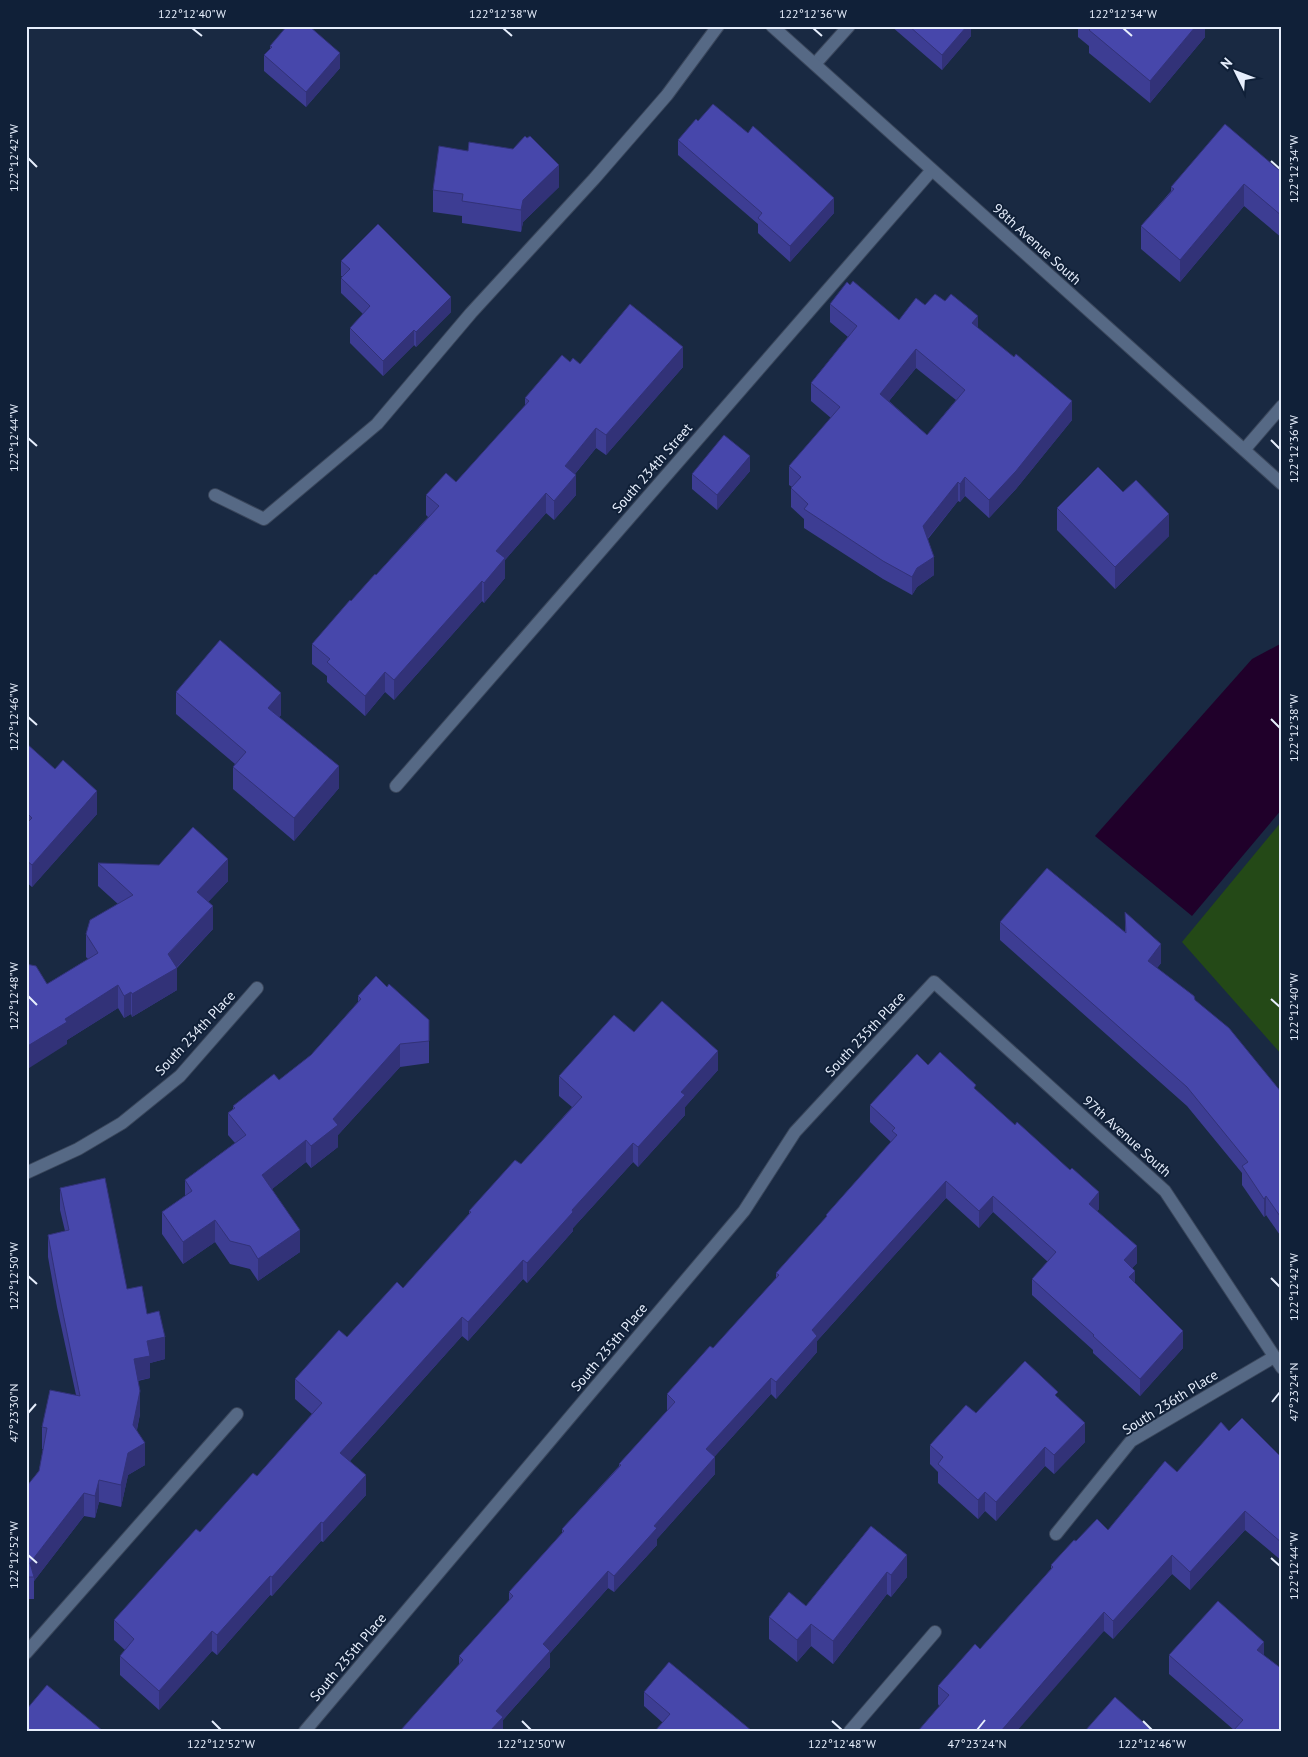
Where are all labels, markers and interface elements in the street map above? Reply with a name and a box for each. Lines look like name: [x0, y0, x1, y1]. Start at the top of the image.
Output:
text: 122°12'40"W: [158, 6, 226, 21]
text: 122°12'38"W: [469, 6, 537, 21]
text: 122°12'36"W: [779, 6, 847, 21]
text: 122°12'34"W: [1089, 6, 1157, 21]
north arrow: [1210, 48, 1260, 98]
text: N: [1217, 54, 1236, 73]
text: 122°12'42"W: [6, 124, 21, 192]
text: 122°12'34"W: [1286, 135, 1301, 203]
street label: 98th Avenue South: [989, 199, 1085, 289]
text: 122°12'44"W: [6, 404, 21, 472]
text: 122°12'36"W: [1286, 415, 1301, 483]
street label: South 234th Street: [608, 419, 696, 517]
text: 122°12'46"W: [6, 683, 21, 751]
text: 122°12'38"W: [1286, 694, 1301, 762]
text: 122°12'48"W: [6, 962, 21, 1030]
text: 122°12'40"W: [1286, 973, 1301, 1041]
street label: South 234th Place: [151, 987, 239, 1079]
street label: South 235th Place: [821, 988, 909, 1080]
street label: 97th Avenue South: [1079, 1092, 1175, 1180]
text: 122°12'50"W: [6, 1242, 21, 1310]
text: 122°12'42"W: [1286, 1253, 1301, 1321]
street label: South 235th Place: [567, 1299, 651, 1395]
text: 47°23'24"N: [1286, 1362, 1301, 1422]
street label: South 236th Place: [1119, 1365, 1221, 1439]
text: 47°23'30"N: [6, 1383, 21, 1443]
text: 122°12'52"W: [6, 1521, 21, 1589]
text: 122°12'44"W: [1286, 1532, 1301, 1600]
street label: South 235th Place: [306, 1609, 390, 1705]
text: 122°12'52"W: [187, 1736, 255, 1751]
text: 122°12'50"W: [497, 1736, 565, 1751]
text: 122°12'48"W: [808, 1736, 876, 1751]
text: 47°23'24"N: [947, 1736, 1007, 1751]
text: 122°12'46"W: [1118, 1736, 1186, 1751]

